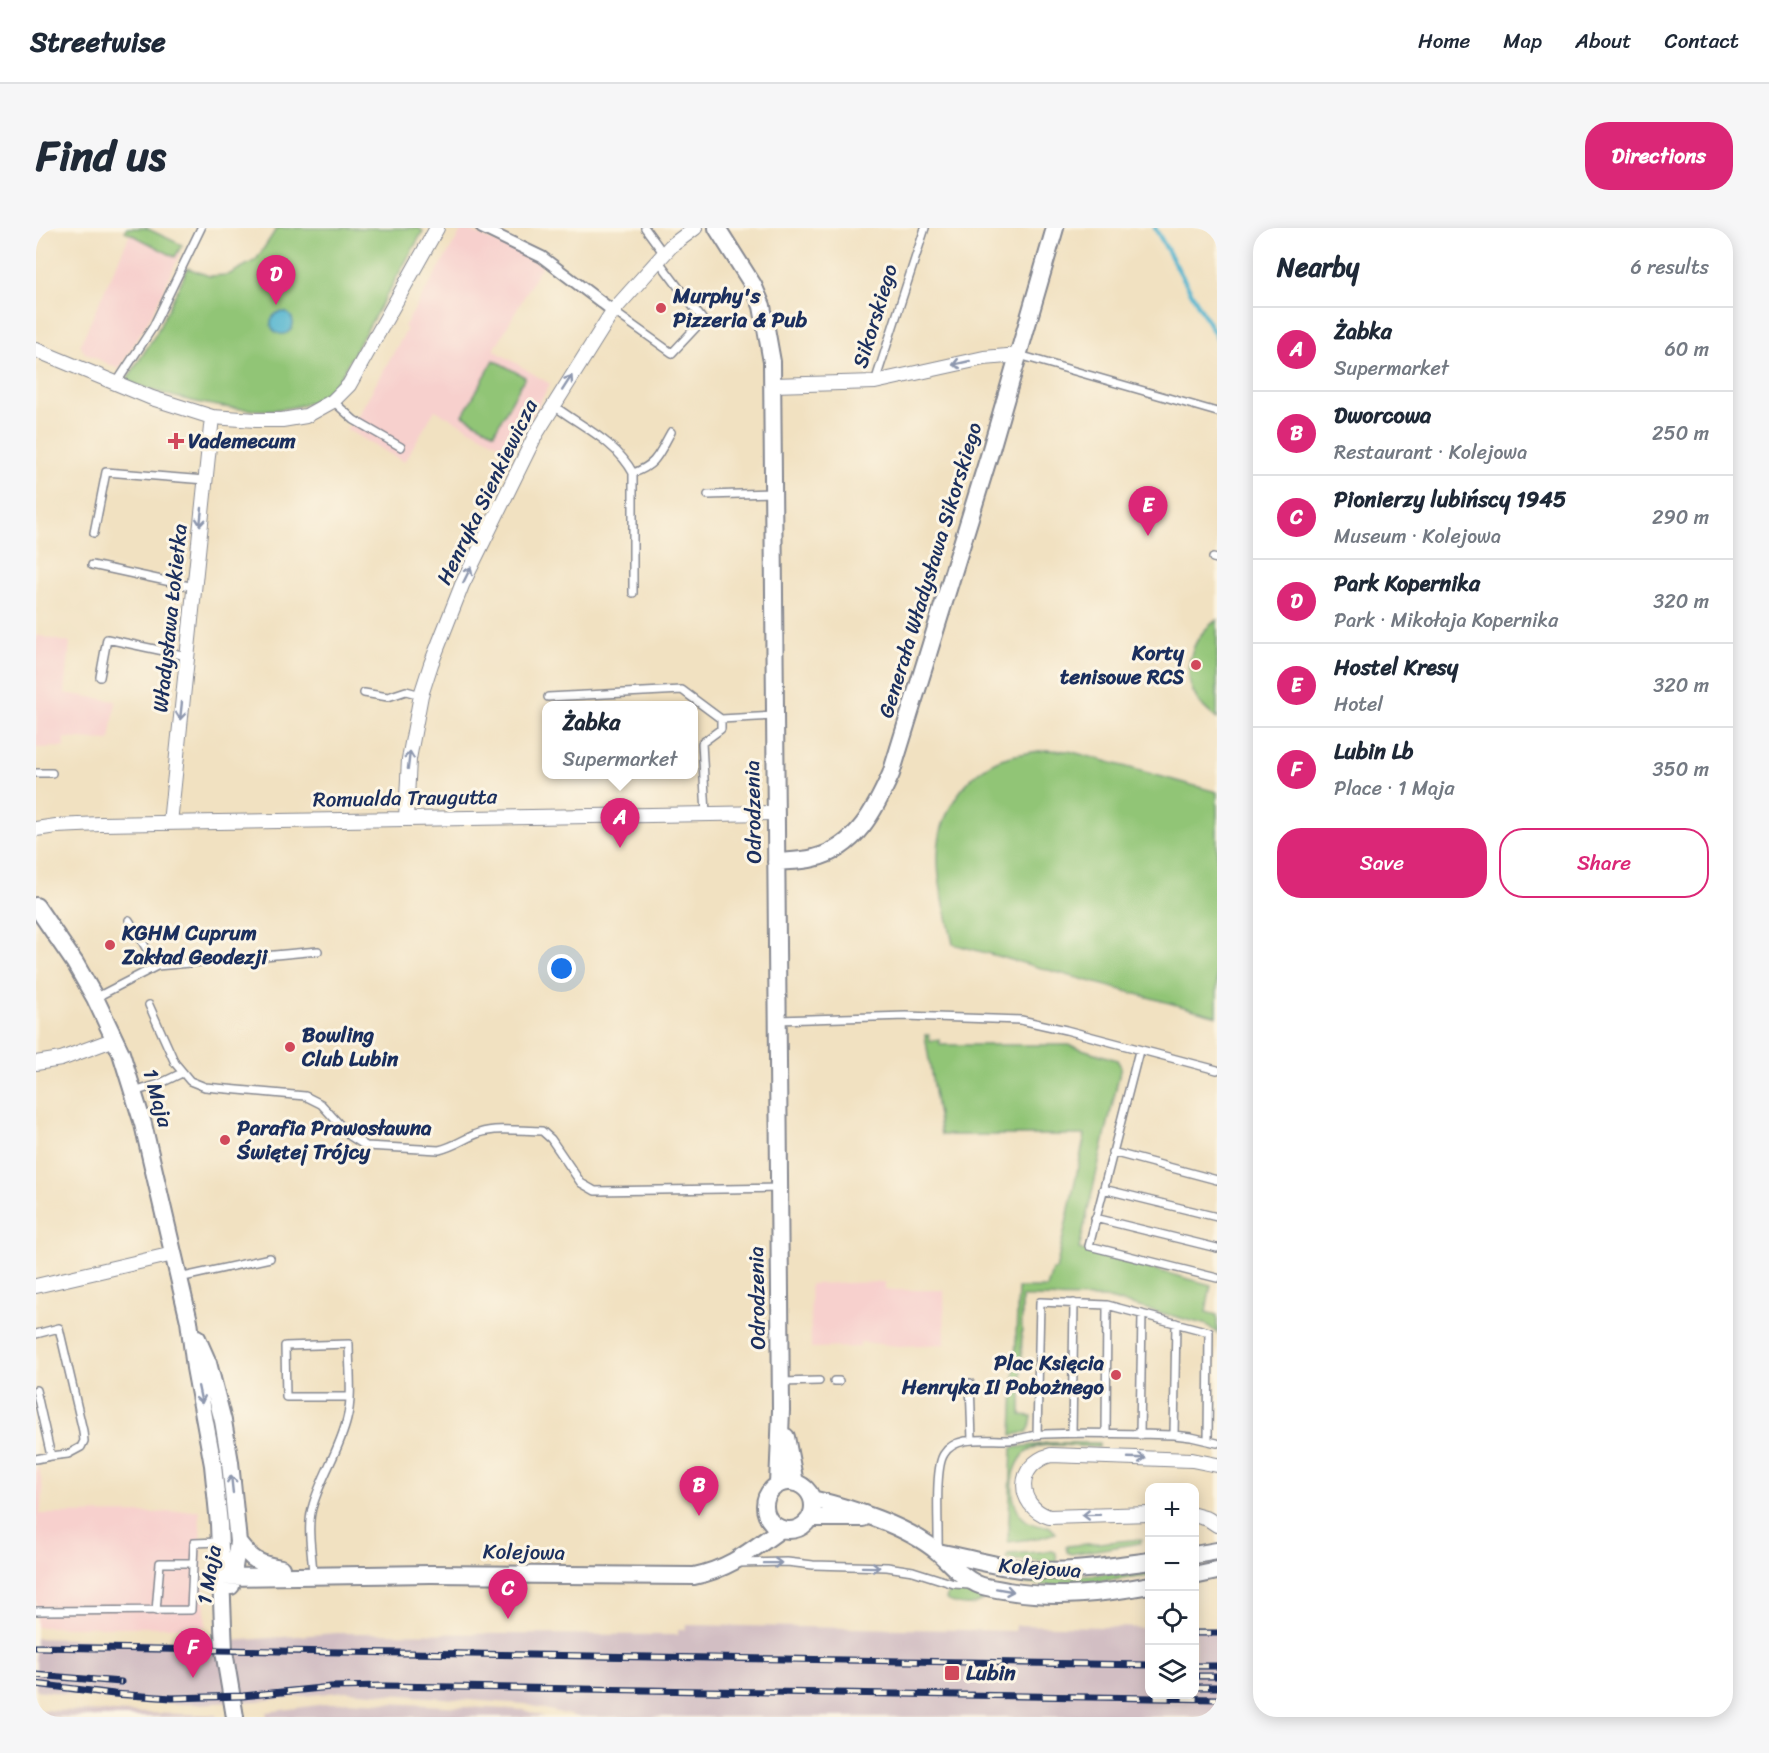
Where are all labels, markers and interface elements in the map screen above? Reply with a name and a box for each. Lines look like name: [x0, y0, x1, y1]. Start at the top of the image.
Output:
text: Streetwise: [30, 17, 166, 66]
text: Home: [1418, 22, 1470, 60]
text: Map: [1503, 22, 1542, 60]
text: About: [1575, 22, 1632, 60]
text: Contact: [1665, 22, 1739, 60]
text: Find us: [36, 119, 166, 193]
button: Directions: [1585, 122, 1733, 190]
text: Nearby: [1277, 244, 1359, 290]
text: 6 results: [1630, 250, 1709, 285]
pin: D: [256, 256, 296, 305]
street label: Sikorskiego: [841, 259, 909, 373]
place label: Murphy's Pizzeria & Pub: [672, 277, 807, 339]
marker: Murphy's Pizzeria & Pub: [654, 301, 668, 315]
text: Żabka: [1334, 312, 1392, 351]
text: A: [1290, 332, 1303, 367]
text: 60 m: [1664, 332, 1709, 367]
text: Supermarket: [1334, 351, 1449, 386]
one-way arrow: [952, 358, 971, 369]
one-way arrow: [561, 375, 573, 392]
street label: Henryka Sienkiewicza: [425, 392, 549, 592]
text: Dworcowa: [1334, 396, 1431, 435]
text: B: [1290, 416, 1303, 451]
text: 250 m: [1652, 416, 1709, 451]
street label: Generała Władysława Sikorskiego: [867, 417, 993, 723]
place label: Vademecum: [188, 422, 296, 460]
marker: Vademecum: [169, 434, 183, 448]
text: Restaurant · Kolejowa: [1334, 435, 1527, 470]
text: Pionierzy lubińscy 1945: [1334, 480, 1566, 519]
pin: E: [1128, 486, 1168, 536]
text: C: [1290, 500, 1303, 535]
text: 290 m: [1652, 500, 1709, 535]
one-way arrow: [196, 506, 207, 526]
text: Museum · Kolejowa: [1334, 519, 1501, 554]
street label: Władysława Łokietka: [141, 521, 199, 714]
text: Park Kopernika: [1334, 564, 1480, 603]
one-way arrow: [462, 566, 474, 584]
text: D: [1291, 584, 1302, 619]
text: 320 m: [1653, 584, 1709, 619]
text: Park · Mikołaja Kopernika: [1334, 603, 1558, 638]
place label: Korty tenisowe RCS: [1060, 634, 1185, 696]
text: Hostel Kresy: [1334, 648, 1458, 687]
marker: Korty tenisowe RCS: [1189, 658, 1203, 672]
text: E: [1291, 668, 1302, 703]
text: 320 m: [1653, 668, 1709, 703]
text: Hotel: [1334, 687, 1383, 722]
one-way arrow: [175, 700, 186, 720]
popup: [542, 701, 698, 779]
text: Żabka: [563, 703, 620, 742]
text: Lubin Lb: [1334, 732, 1414, 771]
text: Supermarket: [563, 742, 677, 777]
one-way arrow: [404, 751, 415, 770]
text: F: [1291, 752, 1302, 787]
text: 350 m: [1653, 752, 1709, 787]
street label: Odrodzenia: [733, 759, 773, 864]
text: Place · 1 Maja: [1334, 771, 1455, 806]
street label: Romualda Traugutta: [313, 777, 498, 819]
pin: A: [600, 798, 640, 848]
button: Save: [1277, 828, 1487, 898]
button: Share: [1499, 828, 1709, 898]
place label: KGHM Cuprum Zakład Geodezji: [121, 914, 269, 976]
marker: KGHM Cuprum Zakład Geodezji: [103, 938, 117, 952]
your location: [547, 954, 576, 983]
place label: Bowling Club Lubin: [301, 1016, 399, 1078]
marker: Bowling Club Lubin: [283, 1040, 297, 1054]
street label: 1 Maja: [132, 1064, 185, 1132]
place label: Parafia Prawosławna Świętej Trójcy: [236, 1109, 432, 1171]
marker: Parafia Prawosławna Świętej Trójcy: [218, 1133, 232, 1147]
street label: Odrodzenia: [737, 1245, 777, 1350]
place label: Plac Księcia Henryka II Pobożnego: [901, 1344, 1105, 1406]
marker: Plac Księcia Henryka II Pobożnego: [1109, 1368, 1123, 1382]
one-way arrow: [195, 1384, 206, 1404]
one-way arrow: [1127, 1452, 1147, 1464]
pin: B: [680, 1466, 718, 1516]
one-way arrow: [226, 1474, 237, 1494]
map controls: [1145, 1483, 1199, 1699]
button: +: [1145, 1483, 1199, 1537]
one-way arrow: [1082, 1510, 1102, 1521]
street label: Kolejowa: [482, 1532, 566, 1572]
button: −: [1145, 1537, 1199, 1591]
street label: 1 Maja: [185, 1542, 233, 1608]
street label: Kolejowa: [998, 1546, 1083, 1590]
one-way arrow: [762, 1557, 782, 1568]
one-way arrow: [861, 1561, 881, 1573]
pin: C: [488, 1570, 528, 1619]
one-way arrow: [995, 1585, 1014, 1596]
button: locate: [1145, 1591, 1199, 1645]
pin: F: [174, 1628, 212, 1678]
button: layers: [1145, 1645, 1199, 1699]
place label: Lubin: [966, 1654, 1016, 1692]
marker: Lubin: [943, 1664, 961, 1682]

